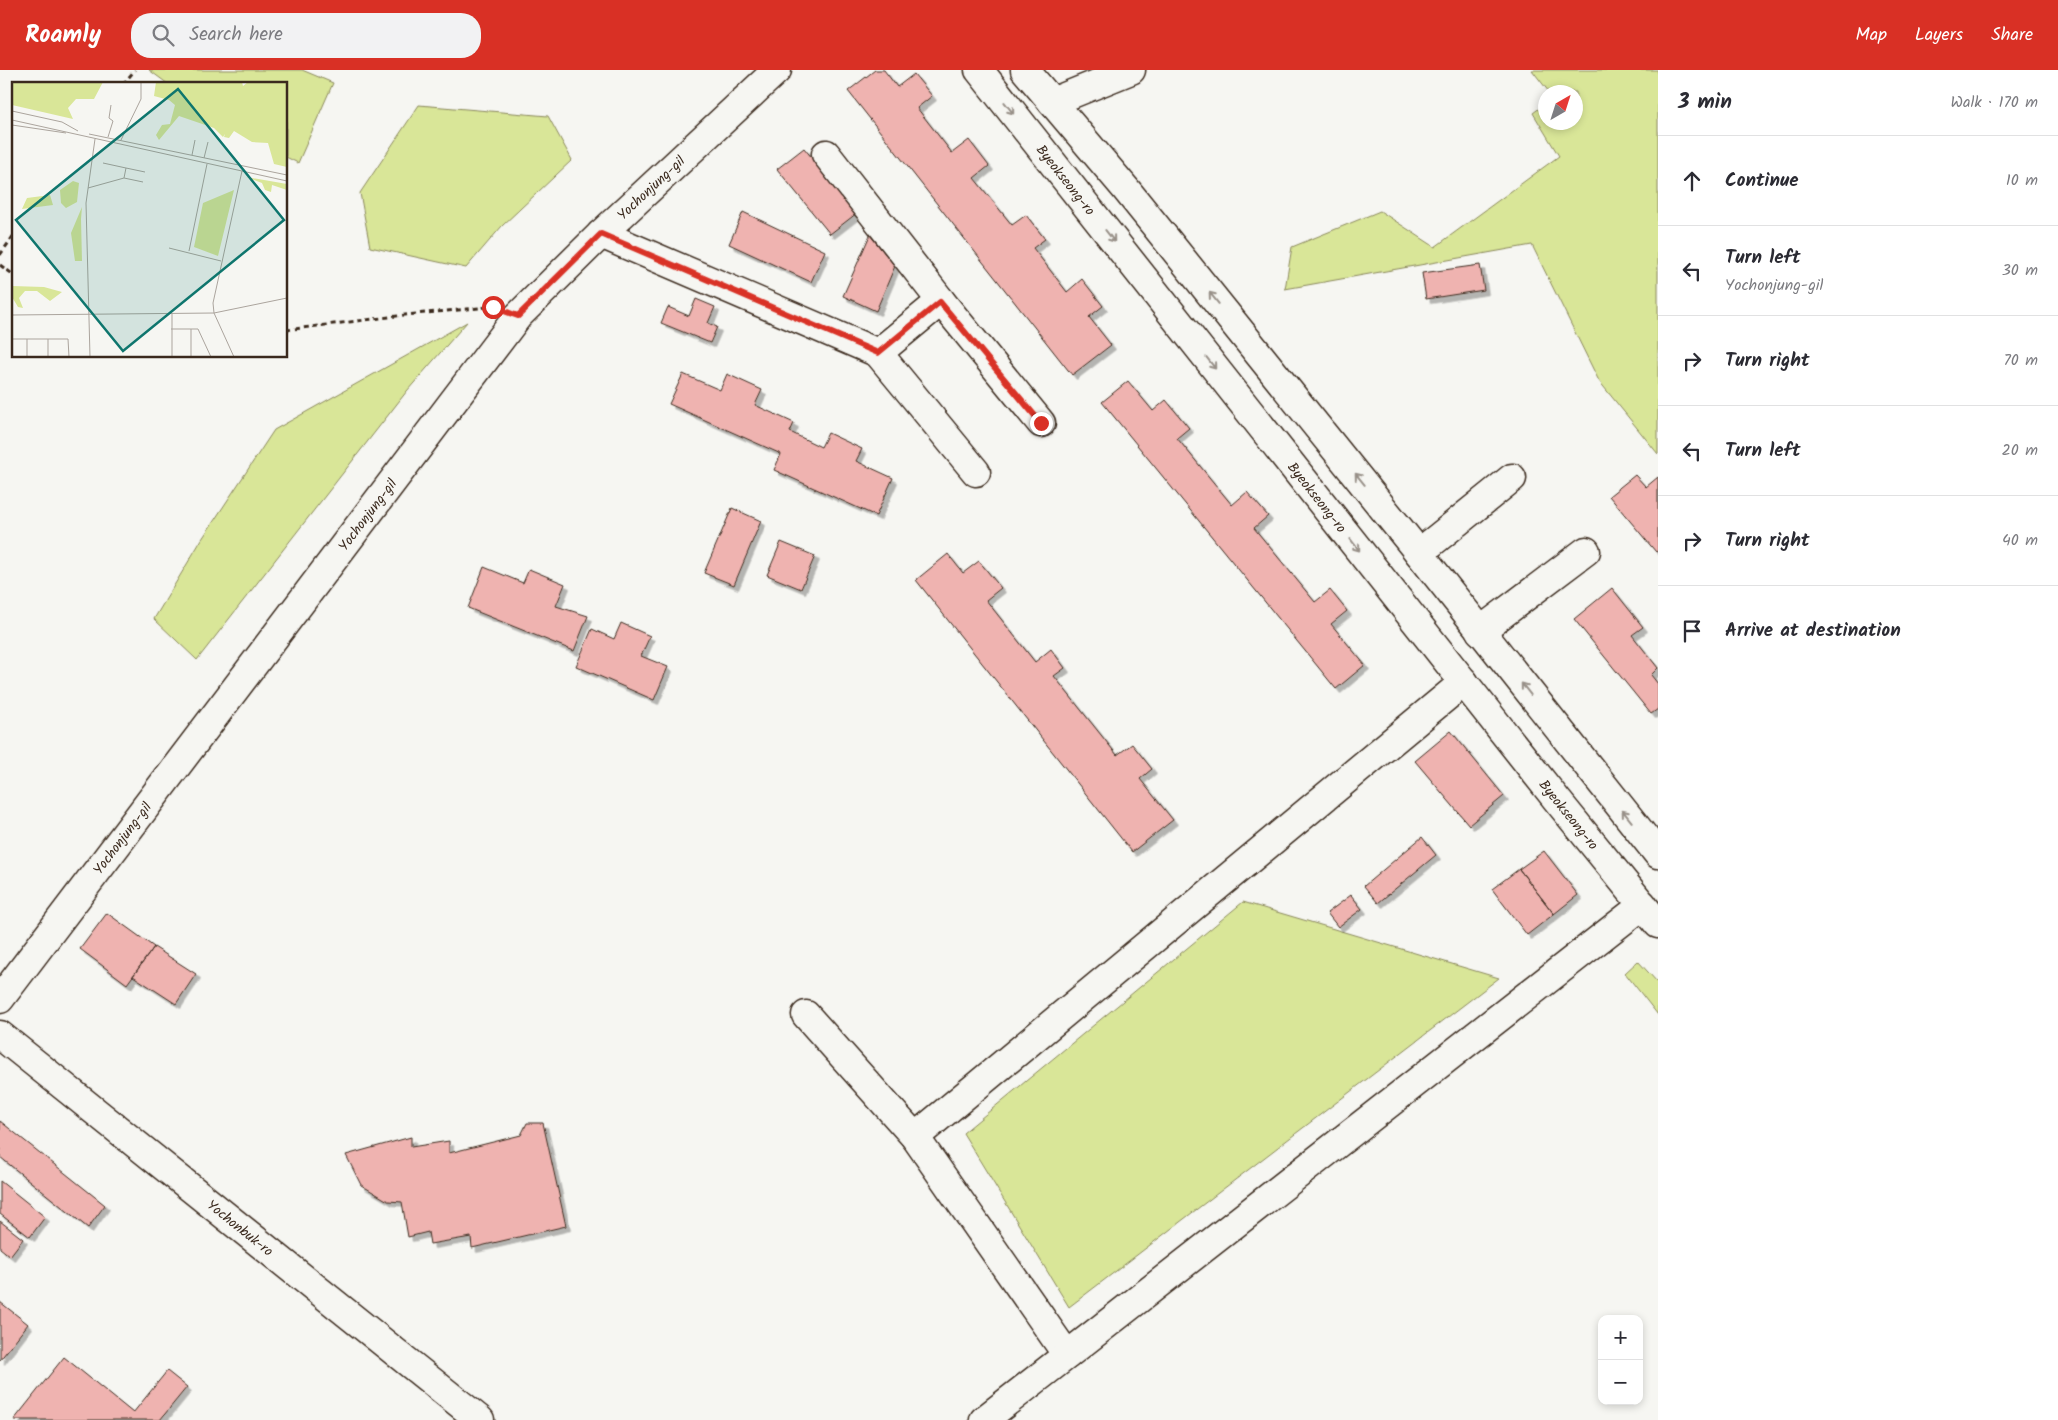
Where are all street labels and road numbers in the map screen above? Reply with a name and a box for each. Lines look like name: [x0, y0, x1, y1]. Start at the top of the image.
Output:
street label: Byeokseong-ro: [1030, 140, 1100, 220]
street label: Yochonjung-gil: [612, 150, 691, 226]
street label: Byeokseong-ro: [1282, 458, 1352, 538]
street label: Yochonjung-gil: [333, 474, 403, 556]
street label: Byeokseong-ro: [1533, 775, 1603, 855]
street label: Yochonjung-gil: [88, 797, 158, 880]
street label: Yochonbuk-ro: [202, 1195, 278, 1262]

